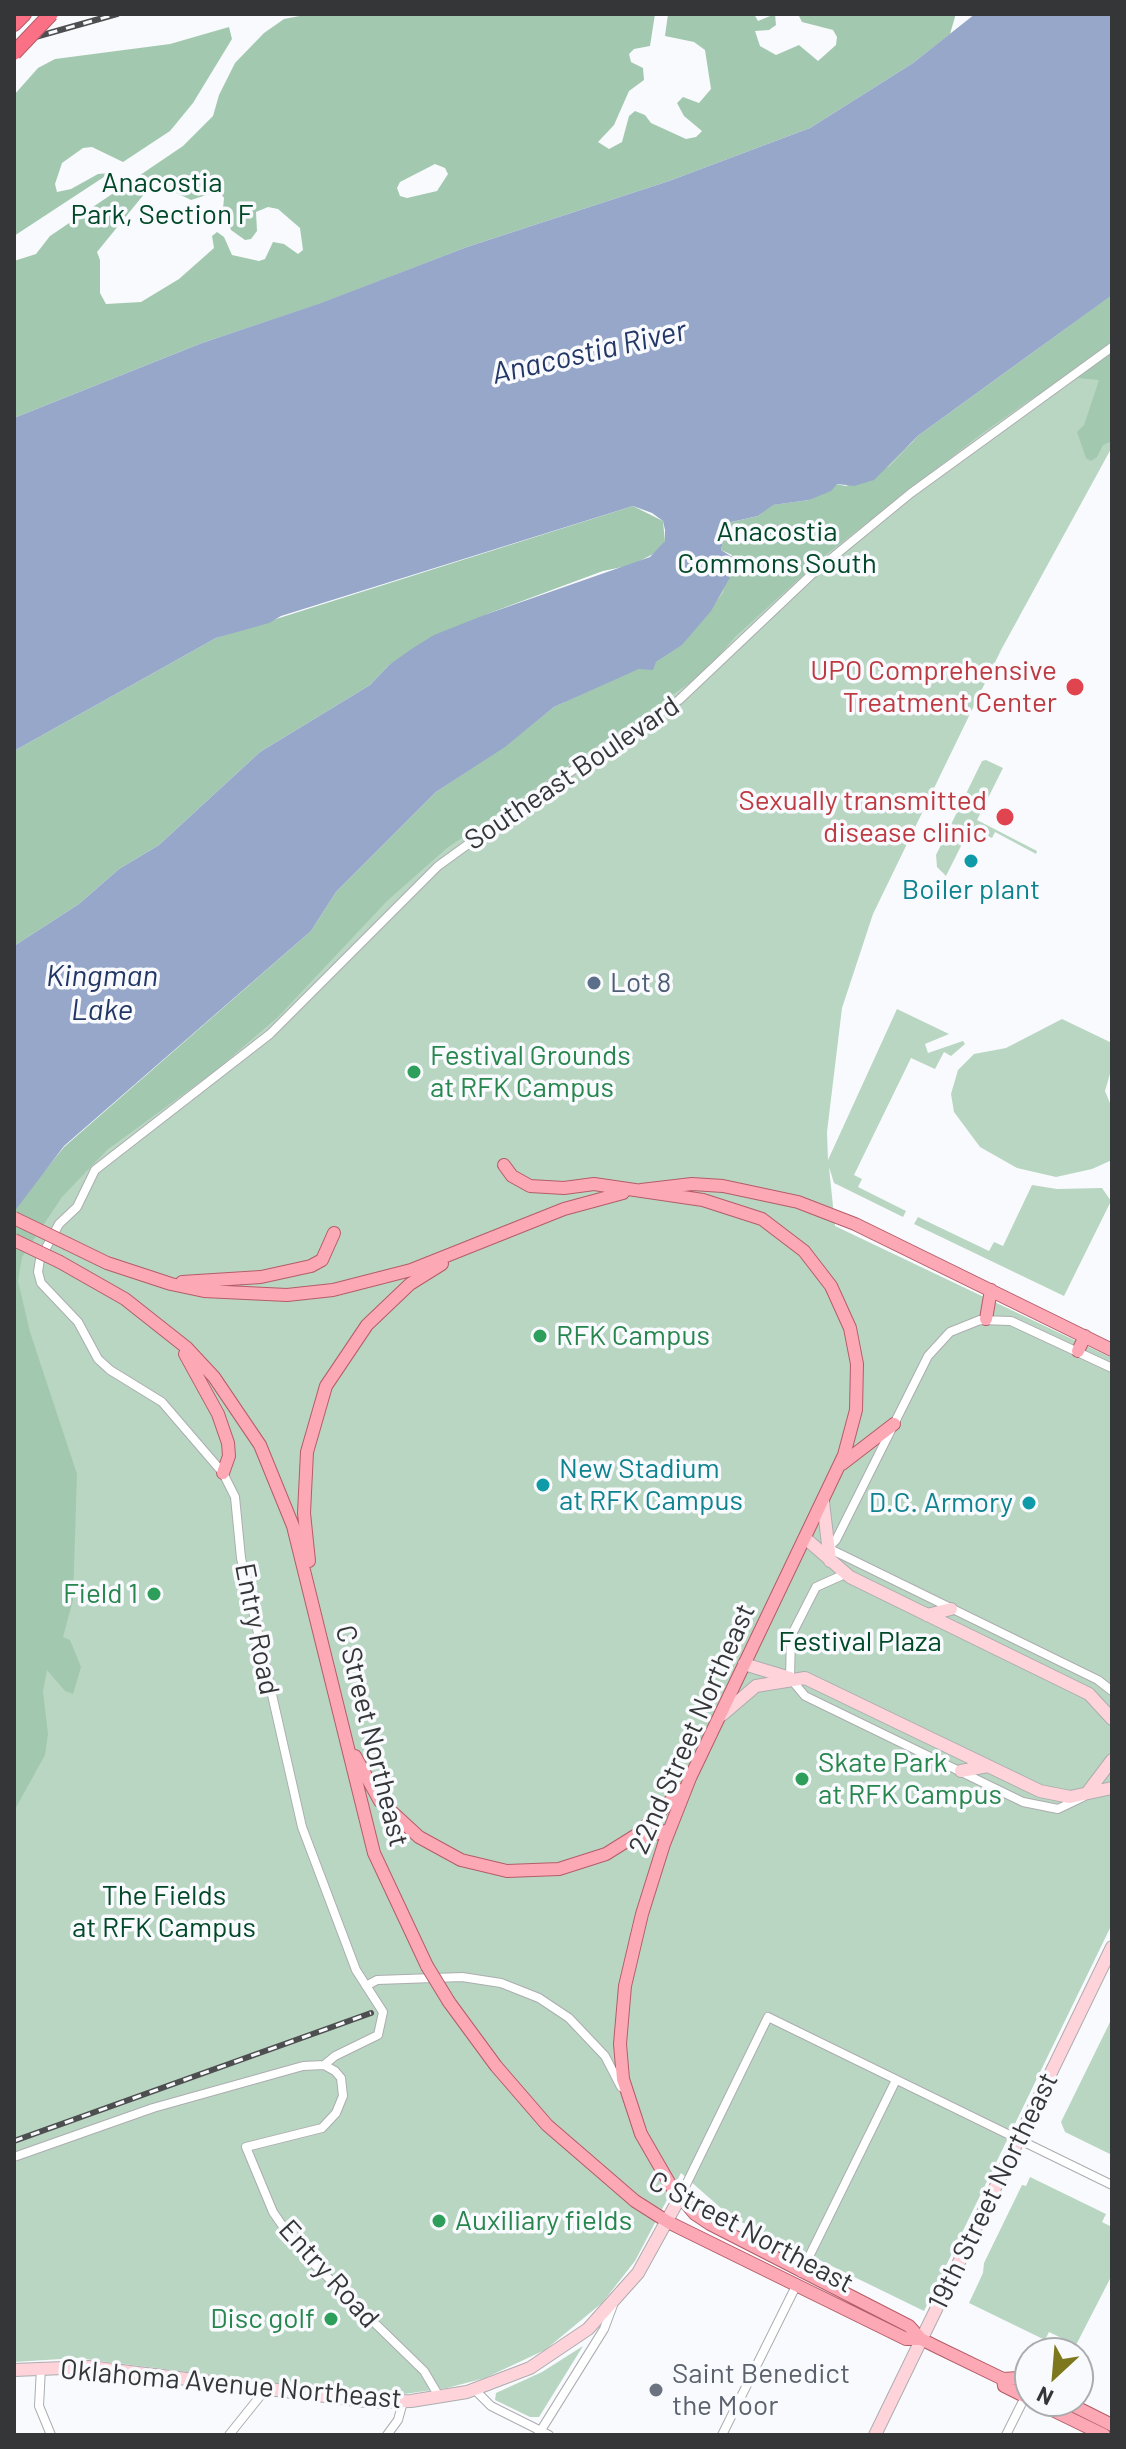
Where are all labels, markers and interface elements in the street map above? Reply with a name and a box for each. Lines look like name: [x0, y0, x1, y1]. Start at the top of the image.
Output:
park label: Anacostia Park, Section F: [70, 166, 254, 232]
water label: Anacostia River: [488, 312, 690, 392]
park label: Anacostia Commons South: [677, 515, 877, 581]
place label: UPO Comprehensive Treatment Center: [810, 654, 1057, 720]
marker: UPO Comprehensive Treatment Center: [1064, 676, 1086, 698]
street label: Southeast Boulevard: [458, 689, 686, 857]
place label: Sexually transmitted disease clinic: [738, 784, 987, 850]
marker: Sexually transmitted disease clinic: [994, 806, 1016, 828]
marker: Boiler plant: [962, 852, 980, 870]
place label: Boiler plant: [902, 873, 1040, 907]
water label: Kingman Lake: [46, 958, 158, 1028]
place label: Lot 8: [610, 966, 671, 1000]
marker: Lot 8: [585, 974, 603, 992]
place label: Festival Grounds at RFK Campus: [430, 1039, 631, 1105]
marker: Festival Grounds at RFK Campus: [405, 1063, 423, 1081]
place label: RFK Campus: [556, 1319, 710, 1353]
marker: RFK Campus: [531, 1327, 549, 1345]
place label: New Stadium at RFK Campus: [559, 1452, 743, 1518]
marker: New Stadium at RFK Campus: [534, 1476, 552, 1494]
place label: D.C. Armory: [869, 1486, 1013, 1520]
marker: D.C. Armory: [1020, 1494, 1038, 1512]
street label: Entry Road: [228, 1560, 286, 1698]
place label: Field 1: [63, 1577, 138, 1611]
marker: Field 1: [145, 1585, 163, 1603]
street label: 22nd Street Northeast: [622, 1599, 762, 1859]
street label: C Street Northeast: [328, 1622, 416, 1850]
park label: Festival Plaza: [778, 1625, 942, 1659]
place label: Skate Park at RFK Campus: [818, 1746, 1002, 1812]
marker: Skate Park at RFK Campus: [793, 1770, 811, 1788]
park label: The Fields at RFK Campus: [72, 1879, 256, 1945]
street label: 19th Street Northeast: [921, 2067, 1065, 2315]
street label: C Street Northeast: [643, 2164, 859, 2300]
place label: Auxiliary fields: [455, 2204, 632, 2238]
marker: Auxiliary fields: [430, 2212, 448, 2230]
street label: Entry Road: [272, 2213, 386, 2335]
place label: Disc golf: [210, 2302, 315, 2336]
marker: Disc golf: [322, 2310, 340, 2328]
north arrow: [1014, 2337, 1094, 2417]
street label: Oklahoma Avenue Northeast: [59, 2352, 403, 2416]
place label: Saint Benedict the Moor: [672, 2357, 850, 2423]
marker: Saint Benedict the Moor: [647, 2381, 665, 2399]
text: N: [1032, 2382, 1057, 2412]

